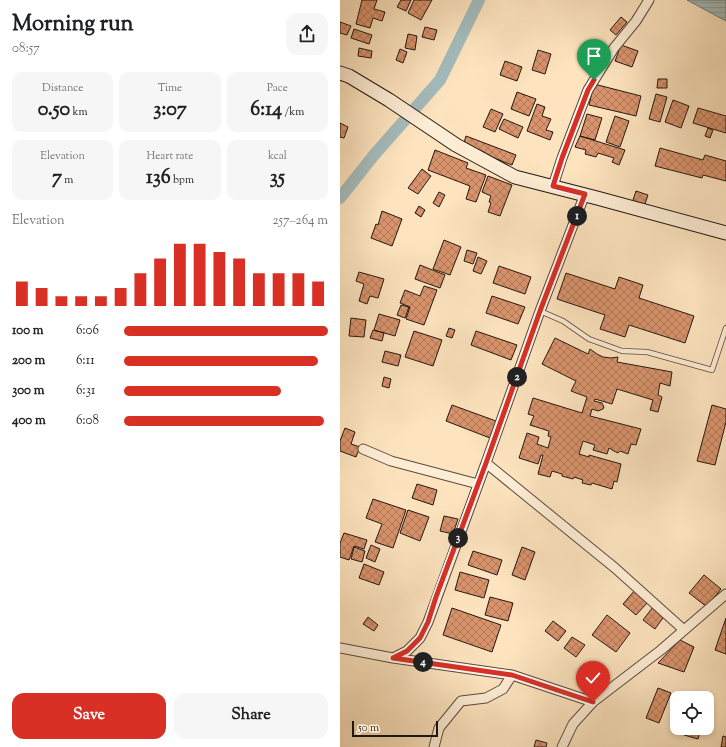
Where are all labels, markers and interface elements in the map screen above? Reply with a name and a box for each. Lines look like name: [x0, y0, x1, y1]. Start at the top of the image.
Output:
text: Morning run: [12, 9, 134, 41]
button: share: [286, 13, 328, 55]
pin: [577, 39, 611, 80]
text: 08:57: [12, 40, 40, 58]
icon: arrive: [583, 45, 605, 67]
text: Distance: [42, 80, 83, 96]
text: Time: [158, 80, 182, 96]
text: Pace: [267, 80, 288, 96]
text: 0.50: [38, 96, 70, 125]
text: 3:07: [153, 96, 187, 125]
text: 6:14: [250, 96, 282, 125]
text: km: [70, 104, 88, 120]
text: /km: [282, 104, 304, 120]
text: Elevation: [40, 148, 85, 164]
text: Heart rate: [147, 148, 193, 164]
text: kcal: [268, 148, 287, 164]
text: 7: [52, 164, 62, 193]
text: 136: [146, 164, 171, 193]
text: 35: [270, 164, 285, 193]
text: m: [62, 172, 73, 188]
text: bpm: [171, 172, 194, 188]
pin: 1: [567, 206, 587, 226]
text: 1: [575, 208, 579, 224]
text: Elevation: [12, 212, 65, 230]
text: 257–264 m: [272, 212, 328, 230]
text: 100 m: [12, 322, 44, 340]
text: 6:06: [76, 322, 99, 340]
text: 200 m: [12, 352, 45, 370]
text: 6:11: [76, 352, 95, 370]
pin: 2: [507, 367, 527, 387]
text: 2: [514, 369, 520, 385]
text: 300 m: [12, 382, 44, 400]
text: 6:31: [76, 382, 95, 400]
text: 400 m: [12, 412, 46, 430]
text: 6:08: [76, 412, 99, 430]
pin: 3: [448, 528, 468, 548]
text: 3: [456, 530, 460, 546]
pin: 4: [413, 652, 433, 672]
text: 4: [420, 654, 426, 670]
pin: [576, 661, 610, 702]
icon: check: [582, 667, 604, 689]
map controls: [670, 691, 714, 735]
button: locate: [670, 691, 714, 735]
button: Save: [12, 693, 166, 739]
button: Share: [174, 693, 328, 739]
scale bar: [352, 719, 438, 738]
text: 50 m: [358, 720, 379, 736]

